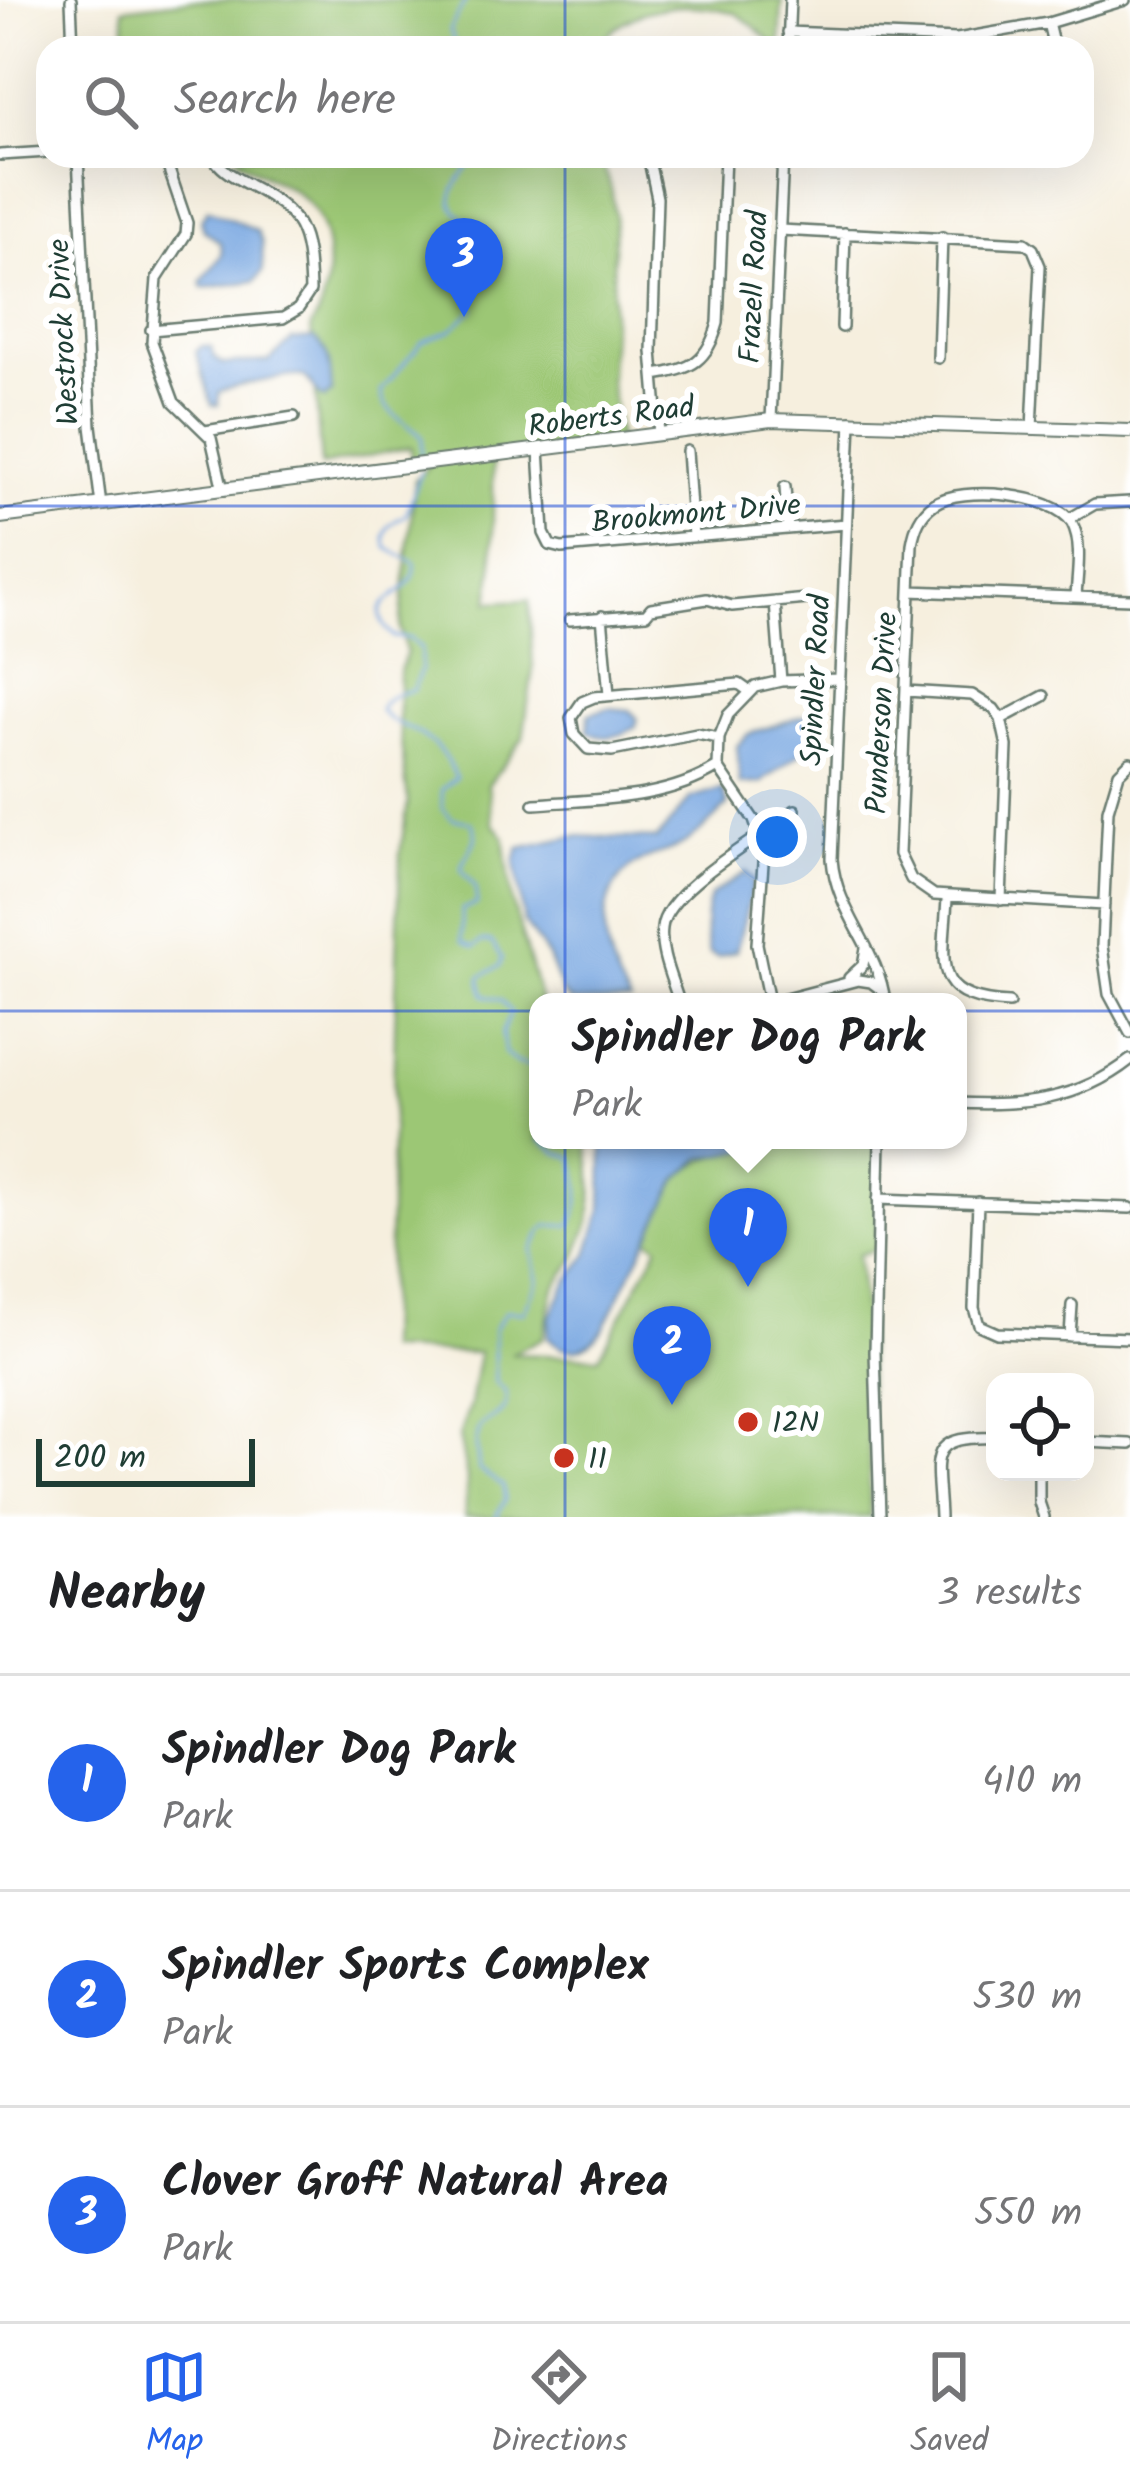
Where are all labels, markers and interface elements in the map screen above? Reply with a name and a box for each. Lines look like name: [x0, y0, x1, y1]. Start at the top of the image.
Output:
search box: [36, 36, 1094, 168]
text: Search here: [174, 66, 396, 138]
icon: search: [78, 69, 144, 135]
street label: Frazell Road: [727, 208, 783, 365]
pin: 3: [425, 218, 503, 317]
street label: Westrock Drive: [36, 237, 94, 426]
street label: Roberts Road: [526, 384, 698, 452]
street label: Brookmont Drive: [589, 482, 803, 548]
street label: Spindler Road: [789, 592, 846, 767]
street label: Punderson Drive: [854, 611, 912, 815]
your location: [747, 807, 807, 867]
popup: [529, 993, 967, 1149]
text: Spindler Dog Park: [571, 1004, 925, 1076]
text: Park: [571, 1076, 642, 1138]
pin: 1: [709, 1188, 787, 1287]
pin: 2: [633, 1306, 711, 1405]
map controls: [986, 1373, 1094, 1481]
button: locate: [986, 1373, 1094, 1481]
place label: 12N: [772, 1400, 819, 1448]
marker: 12N: [735, 1409, 761, 1435]
scale bar: [36, 1433, 255, 1486]
text: 200 m: [54, 1433, 146, 1486]
place label: 11: [588, 1436, 607, 1484]
marker: 11: [551, 1445, 577, 1471]
text: Nearby: [48, 1555, 205, 1636]
text: 3 results: [937, 1564, 1082, 1626]
text: Spindler Dog Park: [162, 1716, 515, 1788]
text: 1: [81, 1752, 93, 1814]
text: 410 m: [982, 1752, 1082, 1814]
text: Park: [162, 1788, 233, 1850]
text: Spindler Sports Complex: [162, 1932, 649, 2004]
text: 2: [76, 1968, 98, 2030]
text: 530 m: [973, 1968, 1082, 2030]
text: Park: [162, 2004, 233, 2066]
text: Clover Groff Natural Area: [162, 2148, 669, 2220]
text: 3: [76, 2184, 98, 2246]
text: 550 m: [974, 2184, 1082, 2246]
text: Park: [162, 2220, 233, 2282]
tab: Map: [141, 2344, 207, 2469]
tab: Directions: [490, 2344, 627, 2469]
tab: Saved: [910, 2344, 989, 2469]

